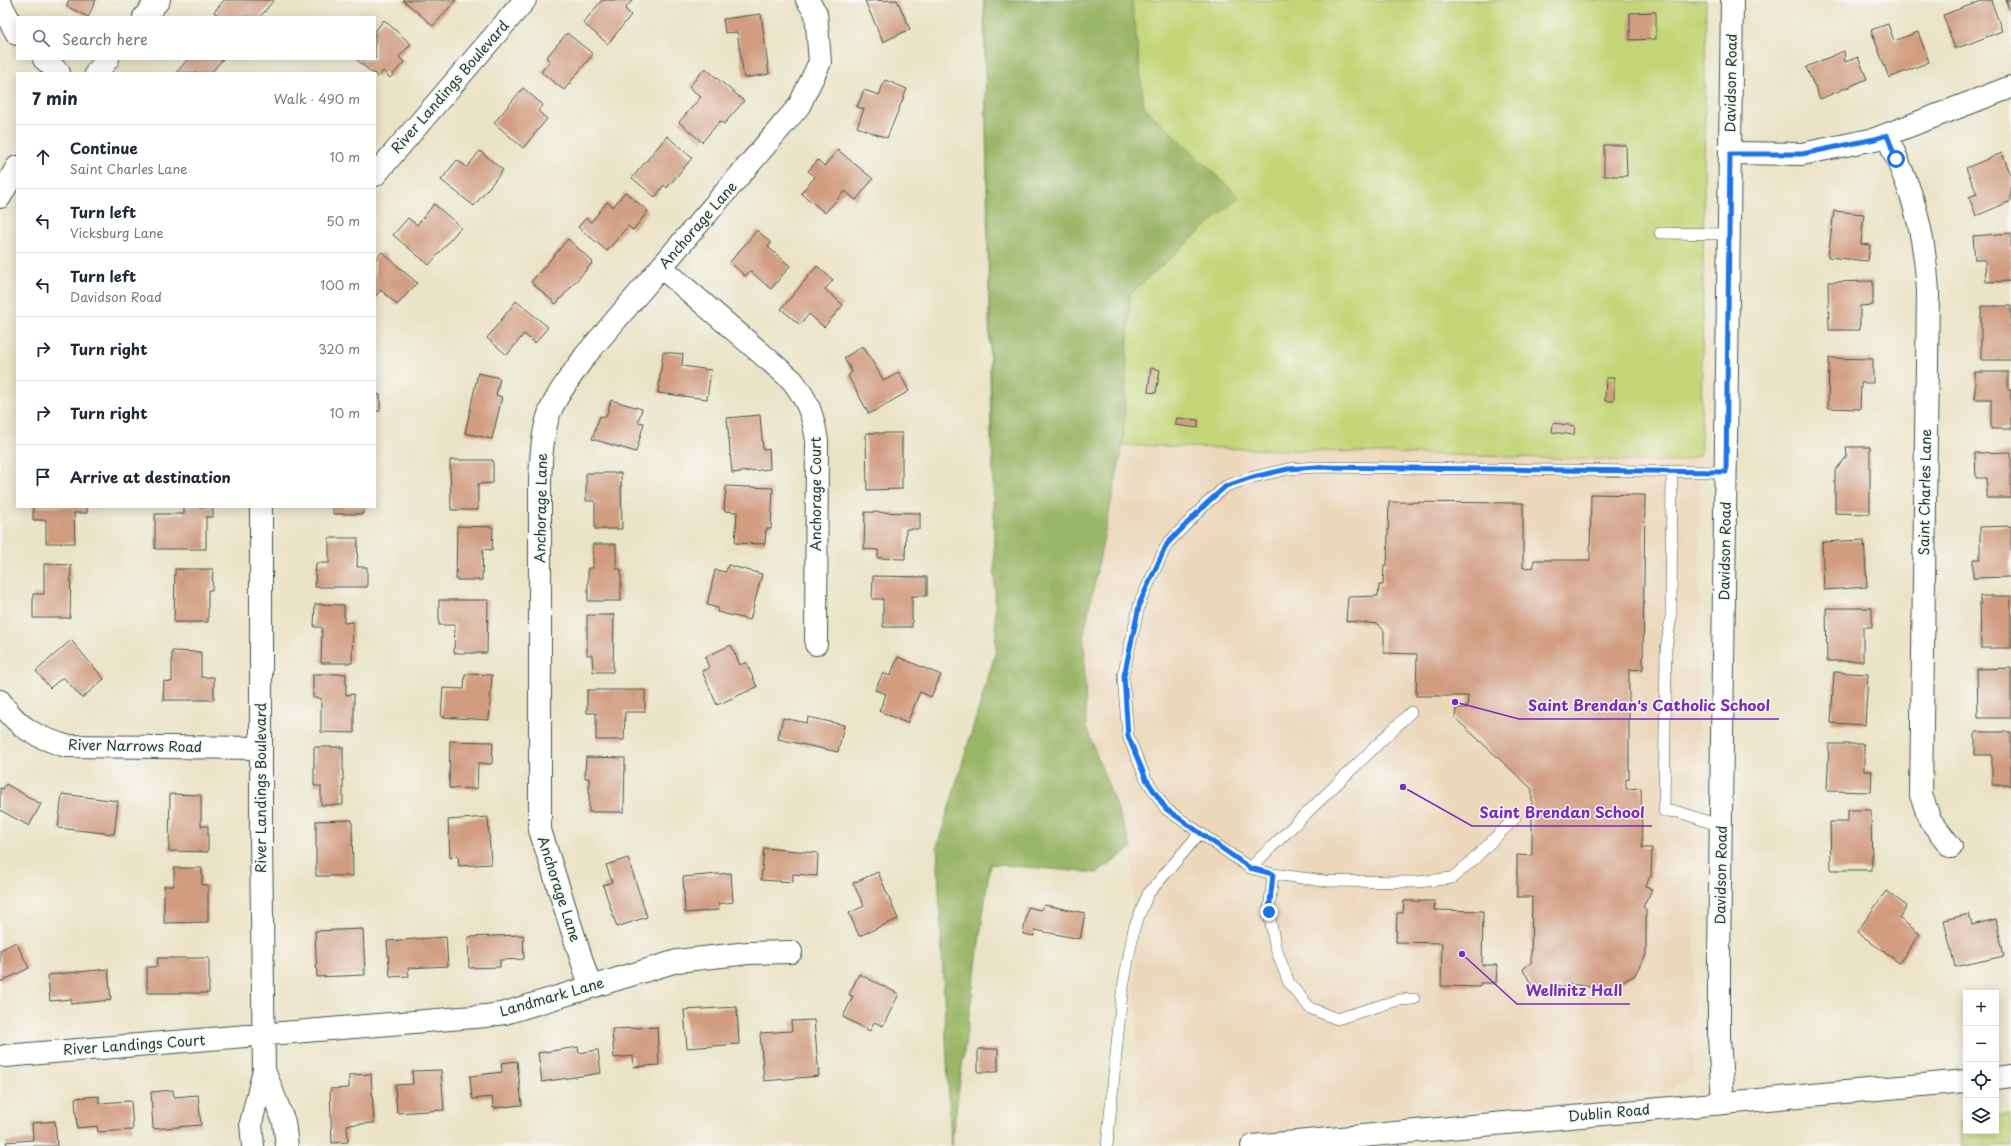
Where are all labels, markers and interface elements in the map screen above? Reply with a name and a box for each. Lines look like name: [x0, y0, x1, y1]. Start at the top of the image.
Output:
street label: River Landings Boulevard: [386, 15, 514, 158]
search box: [16, 16, 376, 60]
icon: search: [30, 27, 52, 49]
text: Search here: [62, 27, 148, 50]
street label: Davidson Road: [1719, 33, 1742, 133]
text: 7 min: [32, 85, 78, 111]
text: Walk · 490 m: [274, 89, 360, 108]
text: Continue: [70, 136, 138, 159]
icon: ahead: [32, 146, 54, 168]
text: 10 m: [330, 147, 360, 166]
route start: [1887, 150, 1905, 168]
text: Saint Charles Lane: [70, 159, 188, 178]
street label: Anchorage Lane: [654, 176, 742, 273]
text: Turn left: [70, 200, 136, 223]
icon: left: [32, 210, 54, 232]
text: 50 m: [326, 211, 360, 230]
text: Vicksburg Lane: [70, 223, 164, 242]
text: Turn left: [70, 264, 136, 287]
icon: left: [32, 274, 54, 296]
text: 100 m: [320, 275, 360, 294]
text: Davidson Road: [70, 287, 162, 306]
text: Turn right: [70, 337, 147, 360]
icon: right: [32, 338, 54, 360]
text: 320 m: [318, 339, 360, 358]
text: Turn right: [70, 401, 147, 424]
icon: right: [32, 402, 54, 424]
text: 10 m: [330, 403, 360, 422]
street label: Saint Charles Lane: [1913, 428, 1936, 555]
street label: Anchorage Court: [805, 436, 826, 551]
street label: Anchorage Lane: [529, 453, 552, 563]
text: Arrive at destination: [70, 465, 231, 488]
icon: arrive: [32, 466, 54, 488]
street label: Davidson Road: [1713, 501, 1736, 601]
callout: Saint Brendan's Catholic School: [1519, 692, 1779, 719]
text: Saint Brendan's Catholic School: [1528, 693, 1770, 716]
street label: River Landings Boulevard: [250, 702, 271, 873]
street label: River Narrows Road: [68, 734, 202, 757]
callout: Saint Brendan School: [1472, 799, 1652, 826]
text: Saint Brendan School: [1480, 800, 1644, 823]
street label: Davidson Road: [1709, 825, 1732, 925]
street label: Anchorage Lane: [532, 833, 587, 945]
route end: [1260, 903, 1278, 921]
street label: Landmark Lane: [497, 972, 607, 1021]
callout: Wellnitz Hall: [1517, 977, 1630, 1004]
text: Wellnitz Hall: [1526, 978, 1622, 1001]
map controls: [1963, 990, 1999, 1134]
button: +: [1963, 990, 1999, 1026]
button: −: [1963, 1026, 1999, 1062]
street label: River Landings Court: [62, 1029, 206, 1060]
button: locate: [1963, 1062, 1999, 1098]
street label: Dublin Road: [1567, 1098, 1651, 1127]
button: layers: [1963, 1098, 1999, 1134]

